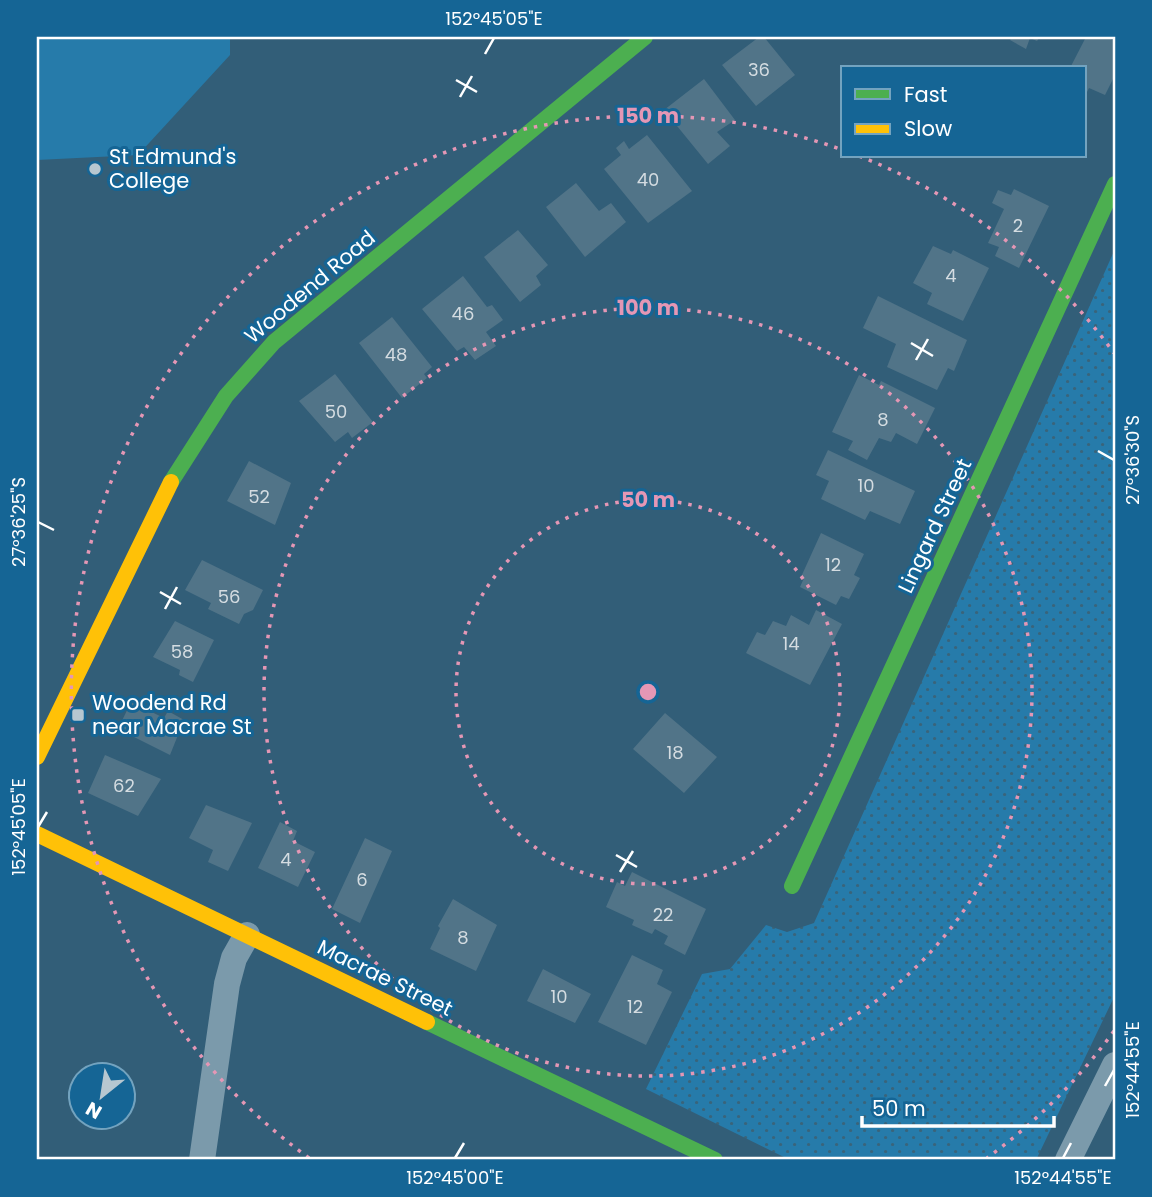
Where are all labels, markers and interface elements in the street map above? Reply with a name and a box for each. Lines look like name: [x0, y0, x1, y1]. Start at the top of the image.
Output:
text: 152°45'05"E: [445, 6, 543, 31]
house number: 36: [748, 57, 770, 82]
legend: [841, 66, 1086, 158]
text: Fast: [904, 80, 947, 109]
text: 150 m: [617, 101, 679, 130]
text: Slow: [904, 114, 952, 143]
place label: St Edmund's College: [109, 142, 237, 195]
marker: St Edmund's College: [87, 161, 103, 177]
house number: 40: [637, 167, 659, 192]
house number: 2: [1013, 213, 1023, 238]
street label: Woodend Road: [238, 223, 381, 350]
house number: 4: [945, 263, 957, 288]
text: 100 m: [617, 293, 679, 322]
house number: 46: [452, 301, 474, 326]
house number: 48: [385, 342, 407, 367]
house number: 50: [325, 399, 347, 424]
house number: 8: [877, 407, 889, 432]
text: 27°36'30"S: [1120, 415, 1145, 505]
street label: Lingard Street: [891, 454, 978, 598]
house number: 10: [857, 473, 875, 498]
text: 27°36'25"S: [6, 477, 31, 567]
house number: 52: [248, 484, 270, 509]
text: 50 m: [621, 485, 675, 514]
house number: 12: [825, 552, 841, 577]
house number: 56: [218, 584, 240, 609]
house number: 14: [782, 631, 800, 656]
house number: 58: [171, 639, 193, 664]
centre of rings: [636, 680, 660, 704]
place label: Woodend Rd near Macrae St: [92, 688, 252, 741]
marker: Woodend Rd near Macrae St: [70, 707, 86, 723]
house number: 18: [666, 740, 684, 765]
house number: 62: [113, 773, 135, 798]
text: 152°45'05"E: [6, 778, 31, 876]
house number: 4: [280, 847, 292, 872]
house number: 6: [356, 867, 368, 892]
house number: 22: [653, 902, 673, 927]
house number: 8: [457, 925, 469, 950]
street label: Macrae Street: [313, 932, 458, 1023]
house number: 10: [550, 984, 568, 1009]
house number: 12: [627, 994, 643, 1019]
text: 152°44'55"E: [1120, 1021, 1145, 1119]
north arrow: [66, 1060, 136, 1130]
scale bar: [862, 1085, 1054, 1129]
text: 50 m: [872, 1094, 926, 1123]
text: N: [81, 1095, 107, 1126]
text: 152°45'00"E: [406, 1165, 504, 1190]
text: 152°44'55"E: [1014, 1165, 1112, 1190]

